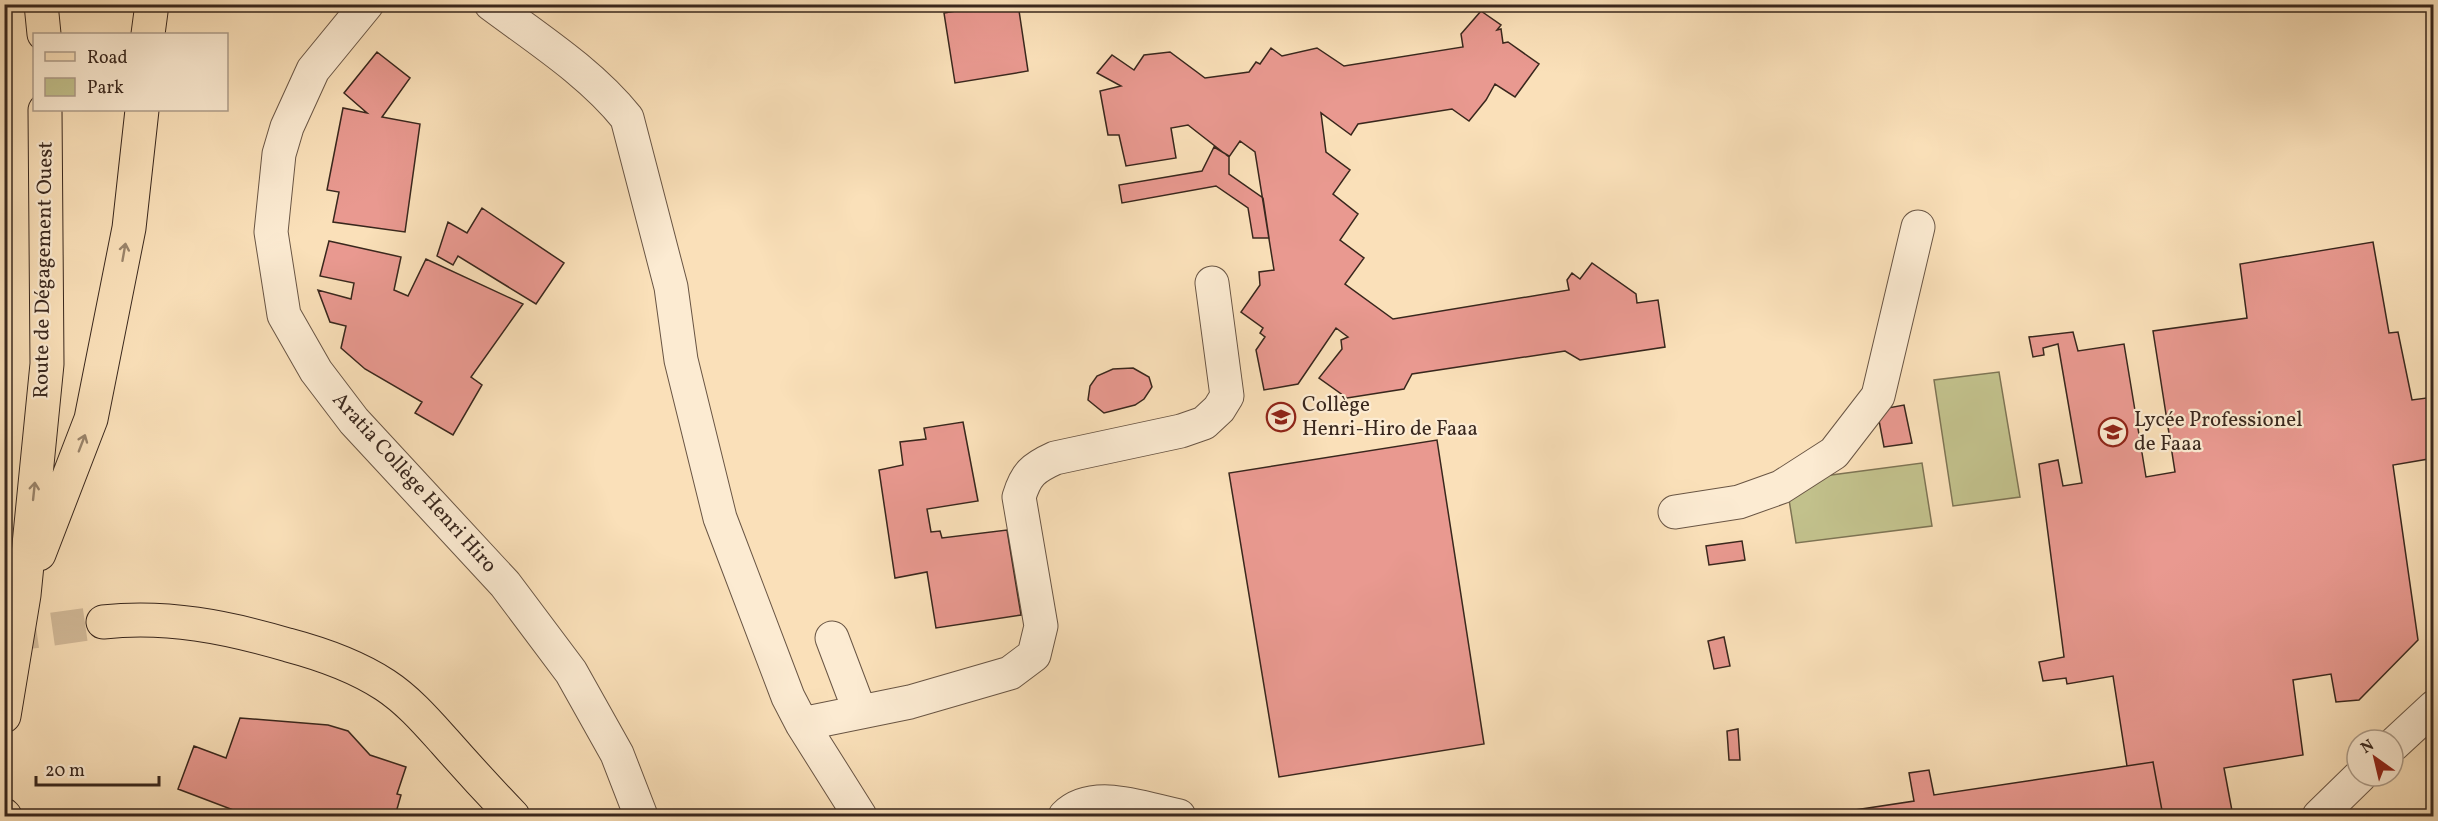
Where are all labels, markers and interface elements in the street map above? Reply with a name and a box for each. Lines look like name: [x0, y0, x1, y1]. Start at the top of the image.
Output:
legend: [33, 33, 228, 111]
text: Road: [87, 46, 128, 71]
text: Park: [87, 76, 124, 101]
street label: Route de Dégagement Ouest: [27, 141, 61, 399]
one-way arrow: [119, 243, 130, 263]
street label: Aratia Collège Henri Hiro: [325, 386, 503, 580]
place label: Collège Henri-Hiro de Faaa: [1302, 391, 1478, 444]
school or university icon: Collège Henri-Hiro de Faaa: [1265, 401, 1297, 433]
place label: Lycée Professionel de Faaa: [2134, 406, 2302, 459]
school or university icon: Lycée Professionel de Faaa: [2097, 416, 2129, 448]
one-way arrow: [77, 434, 88, 452]
one-way arrow: [29, 482, 40, 502]
north arrow: [2345, 728, 2405, 788]
text: N: [2357, 735, 2379, 760]
scale bar: [36, 749, 159, 787]
text: 20 m: [45, 759, 85, 784]

